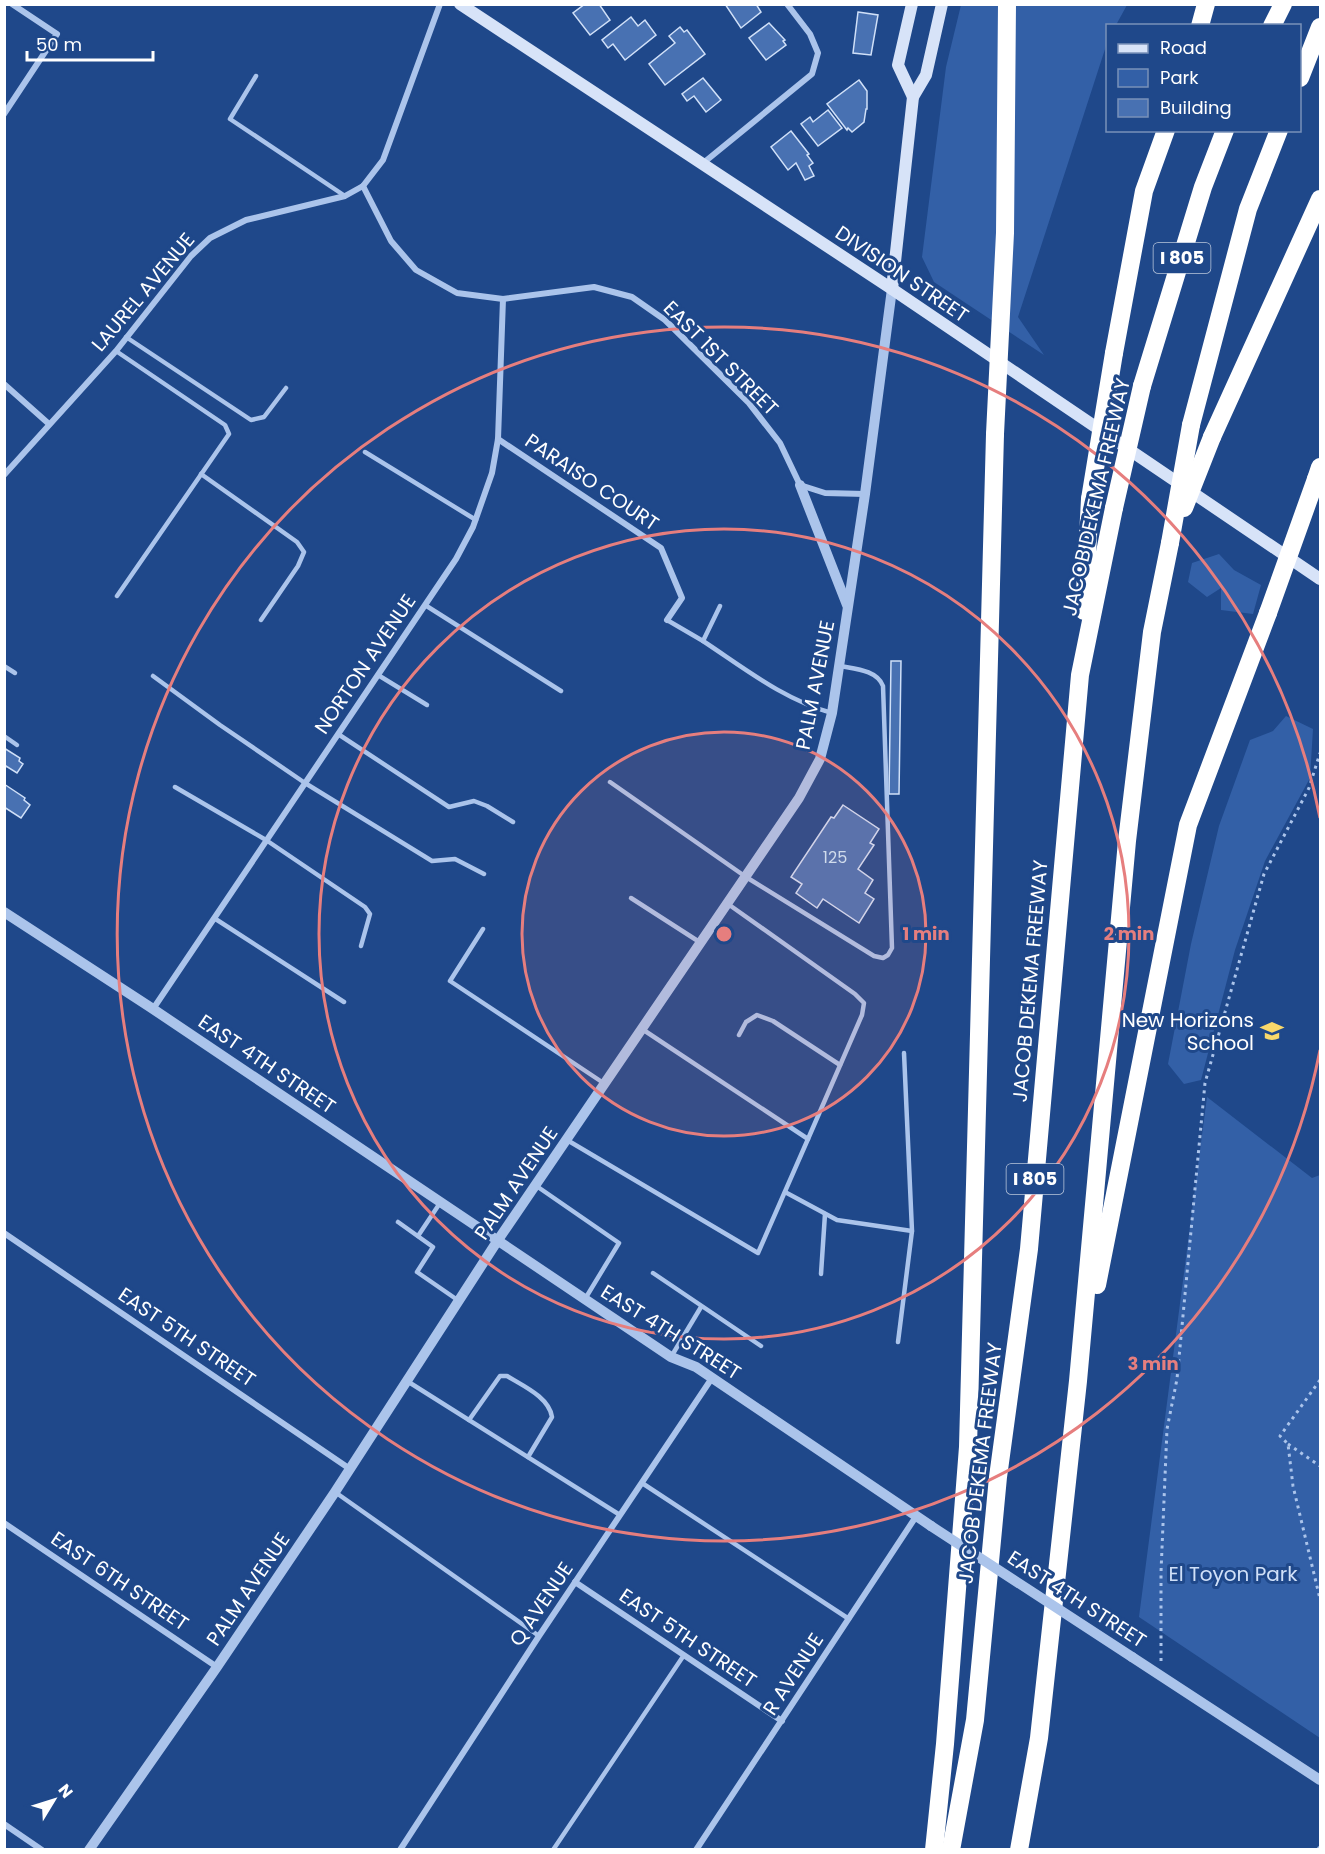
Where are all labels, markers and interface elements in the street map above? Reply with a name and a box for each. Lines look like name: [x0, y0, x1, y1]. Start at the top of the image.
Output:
scale bar: [27, 24, 153, 62]
legend: [1106, 24, 1301, 132]
text: 50 m: [36, 32, 82, 57]
text: Road: [1160, 35, 1207, 60]
text: Park: [1160, 65, 1199, 90]
text: Building: [1160, 95, 1232, 120]
street label: DIVISION STREET: [830, 219, 974, 329]
street label: LAUREL AVENUE: [85, 227, 201, 357]
road number: I 805: [1154, 243, 1210, 273]
street label: EAST 1ST STREET: [657, 294, 785, 422]
street label: JACOB DEKEMA FREEWAY: [1055, 375, 1137, 619]
street label: PARAISO COURT: [519, 427, 665, 537]
street label: NORTON AVENUE: [308, 589, 422, 739]
street label: PALM AVENUE: [789, 618, 841, 752]
house number: 125: [823, 846, 847, 869]
street label: JACOB DEKEMA FREEWAY: [1005, 858, 1055, 1103]
text: 1 min: [902, 921, 950, 946]
text: 2 min: [1104, 921, 1154, 946]
centre of rings: [714, 924, 734, 944]
place label: New Horizons School: [1122, 1006, 1254, 1057]
street label: EAST 4TH STREET: [193, 1008, 341, 1121]
school or university icon: New Horizons School: [1259, 1018, 1285, 1044]
street label: PALM AVENUE: [468, 1121, 564, 1245]
road number: I 805: [1006, 1164, 1064, 1194]
street label: EAST 4TH STREET: [596, 1278, 747, 1386]
street label: EAST 5TH STREET: [113, 1281, 261, 1394]
street label: JACOB DEKEMA FREEWAY: [951, 1340, 1009, 1585]
text: 3 min: [1127, 1351, 1179, 1376]
street label: EAST 6TH STREET: [46, 1525, 194, 1638]
street label: PALM AVENUE: [200, 1527, 296, 1651]
street label: EAST 4TH STREET: [1002, 1544, 1152, 1654]
street label: Q AVENUE: [502, 1556, 580, 1652]
park label: El Toyon Park: [1168, 1560, 1298, 1588]
street label: EAST 5TH STREET: [614, 1582, 762, 1695]
street label: R AVENUE: [756, 1628, 830, 1720]
north arrow: [24, 1770, 84, 1830]
text: N: [53, 1779, 78, 1803]

